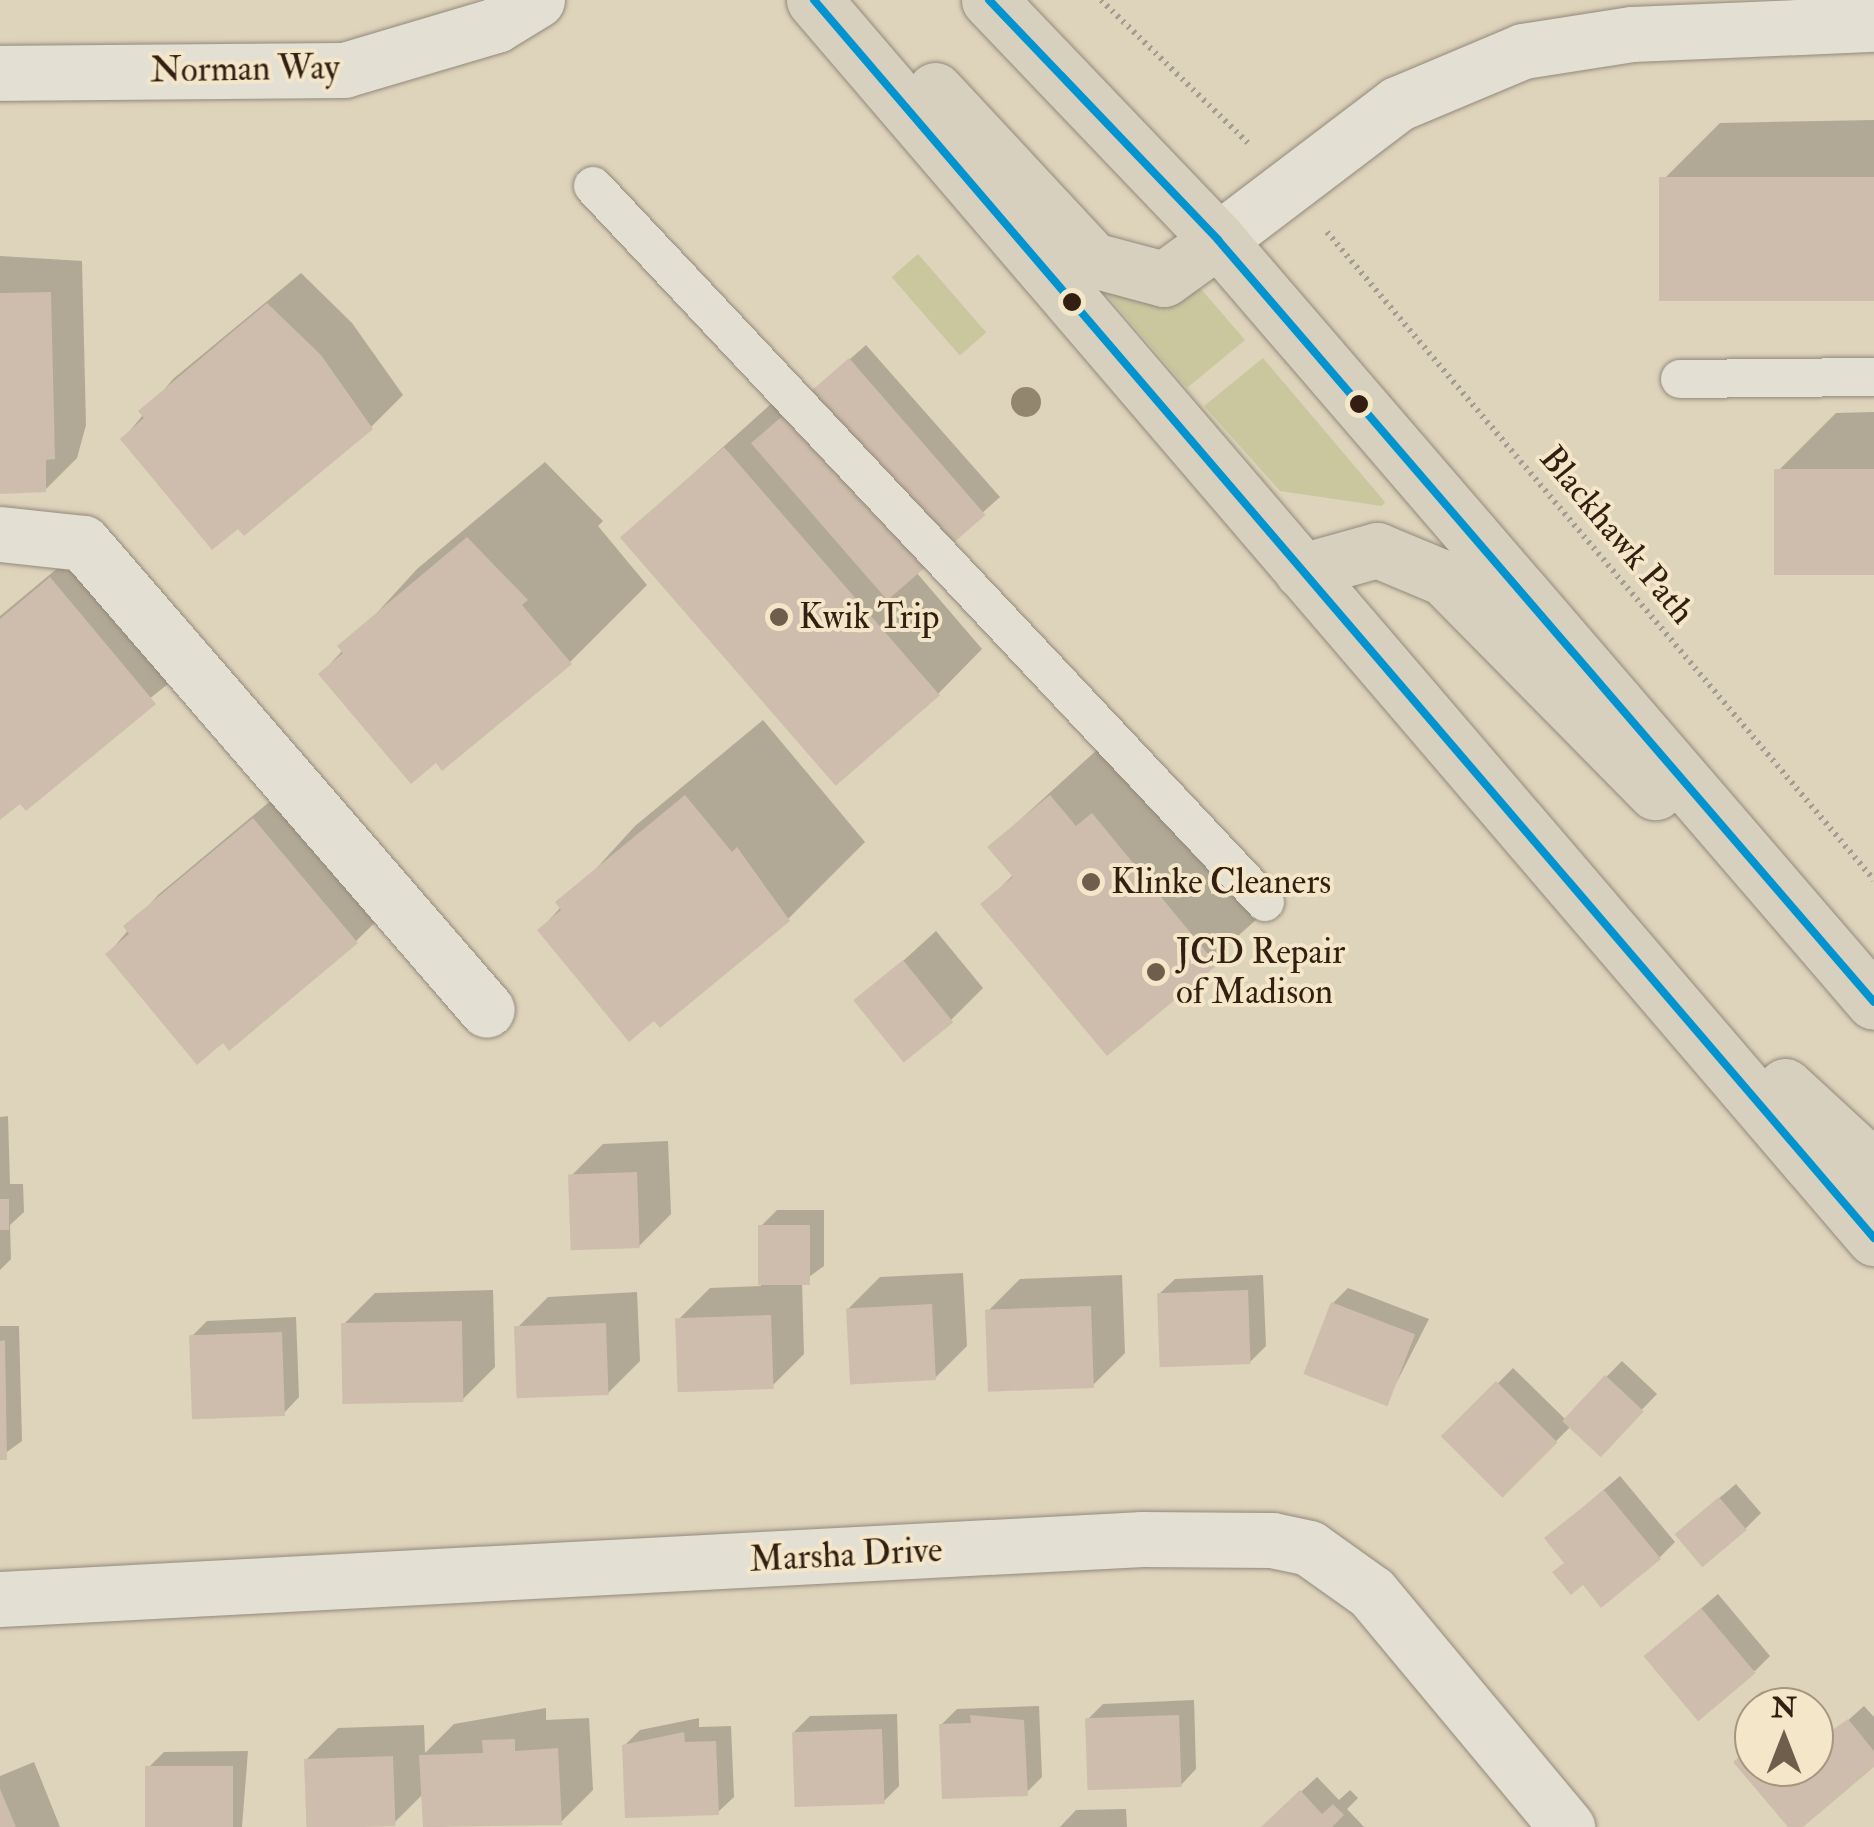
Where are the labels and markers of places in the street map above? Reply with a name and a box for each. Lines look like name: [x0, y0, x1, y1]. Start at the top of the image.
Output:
unlabelled marker: [1062, 292, 1082, 312]
unlabelled marker: [1349, 394, 1369, 414]
place label: Kwik Trip: [799, 596, 940, 638]
marker: Kwik Trip: [768, 606, 790, 628]
place label: Klinke Cleaners: [1111, 861, 1331, 903]
marker: Klinke Cleaners: [1080, 871, 1102, 893]
place label: JCD Repair of Madison: [1176, 931, 1345, 1013]
marker: JCD Repair of Madison: [1145, 961, 1167, 983]

